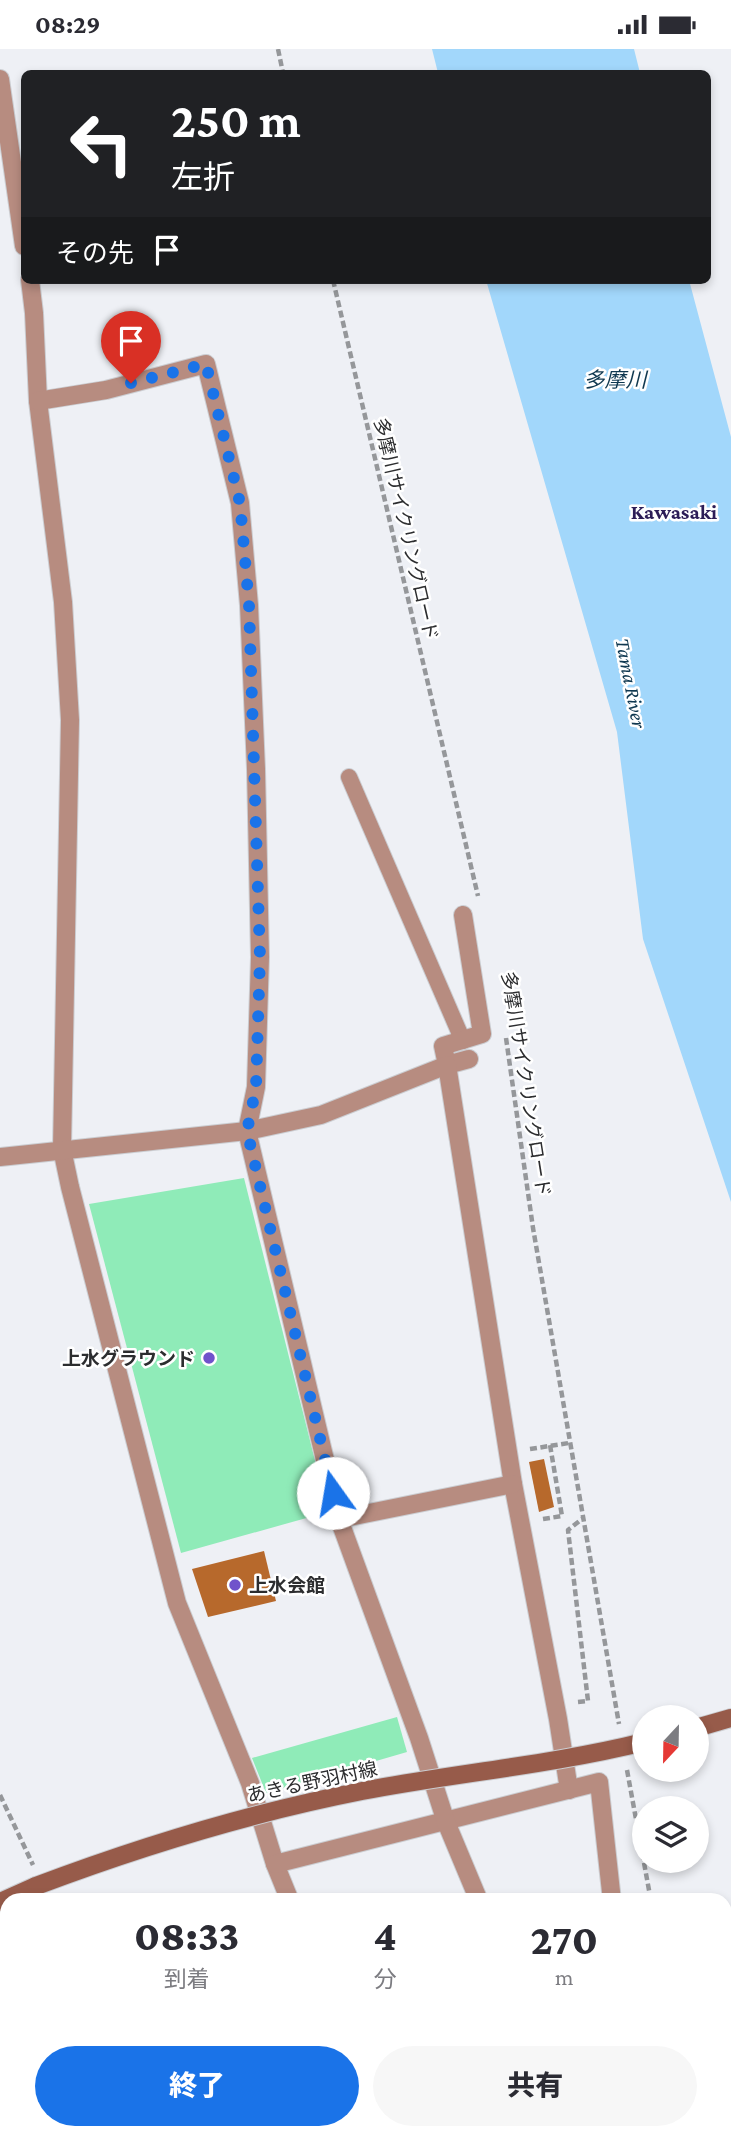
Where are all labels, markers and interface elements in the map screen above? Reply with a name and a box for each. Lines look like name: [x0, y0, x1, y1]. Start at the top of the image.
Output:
text: 08:29: [35, 10, 101, 39]
text: 250 m: [171, 93, 301, 148]
icon: left: [56, 98, 147, 189]
text: 左折: [171, 159, 235, 195]
icon: arrive: [148, 231, 186, 269]
text: その先: [56, 239, 134, 268]
pin: [101, 311, 161, 383]
icon: arrive: [112, 322, 150, 360]
water label: 多摩川: [584, 368, 648, 392]
street label: 多摩川サイクリングロード: [370, 416, 442, 642]
district label: Kawasaki: [631, 500, 717, 524]
water label: Tama River: [611, 636, 652, 730]
street label: 多摩川サイクリングロード: [498, 970, 554, 1198]
place label: 上水グラウンド: [62, 1348, 195, 1369]
marker: 上水グラウンド: [201, 1350, 217, 1366]
position arrow: [296, 1456, 370, 1530]
place label: 上水会館: [249, 1575, 325, 1596]
marker: 上水会館: [227, 1577, 243, 1593]
north arrow: [632, 1705, 709, 1781]
map controls: [632, 1705, 709, 1873]
street label: あきる野羽村線: [245, 1758, 379, 1806]
button: layers: [632, 1796, 709, 1873]
text: 08:33: [134, 1912, 239, 1959]
text: 4: [373, 1912, 397, 1959]
text: 270: [531, 1916, 598, 1963]
text: m: [555, 1964, 573, 1990]
text: 到着: [164, 1966, 210, 1992]
text: 分: [373, 1966, 396, 1992]
button: 終了: [35, 2046, 359, 2126]
button: 共有: [373, 2046, 697, 2126]

